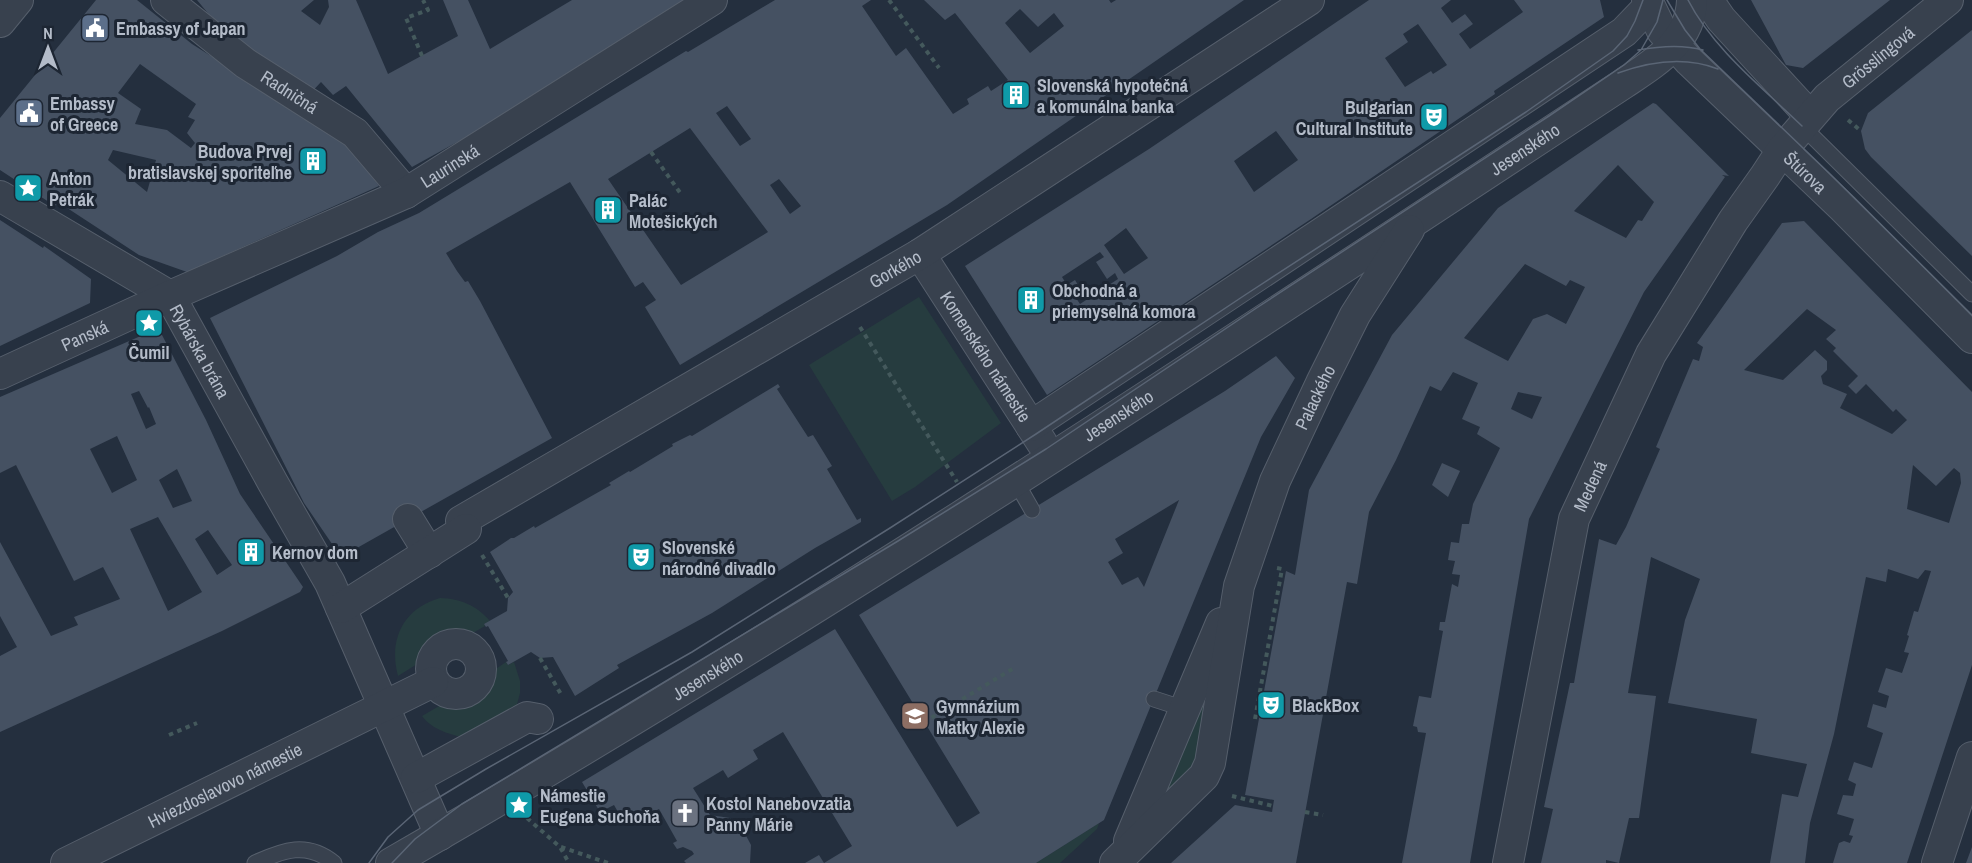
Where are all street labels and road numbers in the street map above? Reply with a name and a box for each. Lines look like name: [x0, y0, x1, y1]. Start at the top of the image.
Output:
street label: Grösslingová: [1836, 20, 1919, 94]
street label: Radničná: [256, 64, 323, 119]
street label: Jesenského: [1485, 117, 1564, 181]
street label: Laurinská: [415, 138, 484, 193]
street label: Štúrova: [1779, 146, 1833, 199]
street label: Gorkého: [864, 244, 926, 294]
street label: Komenského námestie: [935, 286, 1038, 427]
street label: Rybárska brána: [164, 299, 236, 403]
street label: Panská: [57, 314, 112, 357]
street label: Palackého: [1288, 360, 1341, 433]
street label: Jesenského: [1078, 383, 1158, 447]
street label: Medená: [1567, 456, 1612, 515]
street label: Jesenského: [667, 643, 747, 706]
street label: Hviezdoslavovo námestie: [143, 736, 306, 833]

